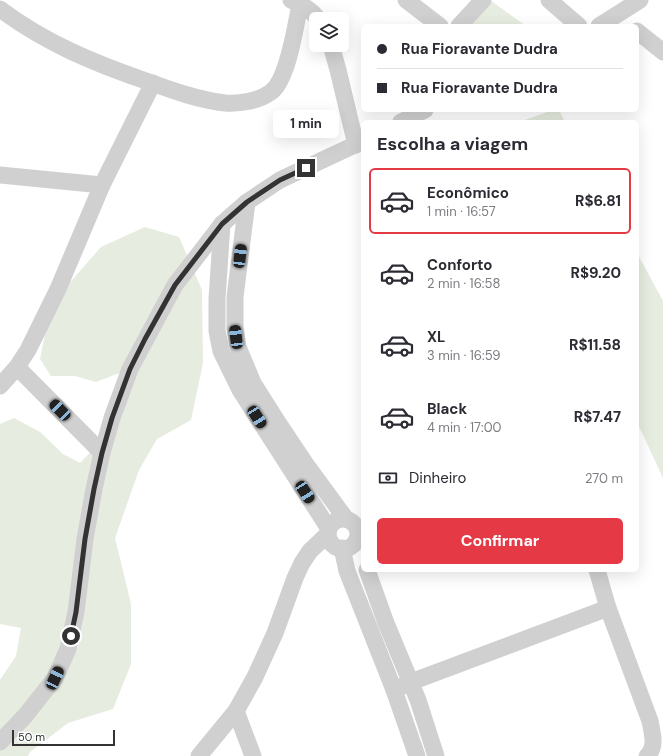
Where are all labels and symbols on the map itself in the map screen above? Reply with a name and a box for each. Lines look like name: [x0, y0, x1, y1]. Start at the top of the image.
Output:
callout: 1 min: [273, 110, 339, 138]
route end: [297, 159, 315, 177]
car: [233, 243, 247, 269]
car: [229, 324, 243, 350]
car: [47, 397, 73, 423]
car: [246, 404, 268, 430]
car: [293, 479, 317, 505]
route start: [62, 627, 80, 645]
car: [44, 665, 66, 691]
scale bar: [12, 728, 115, 747]

